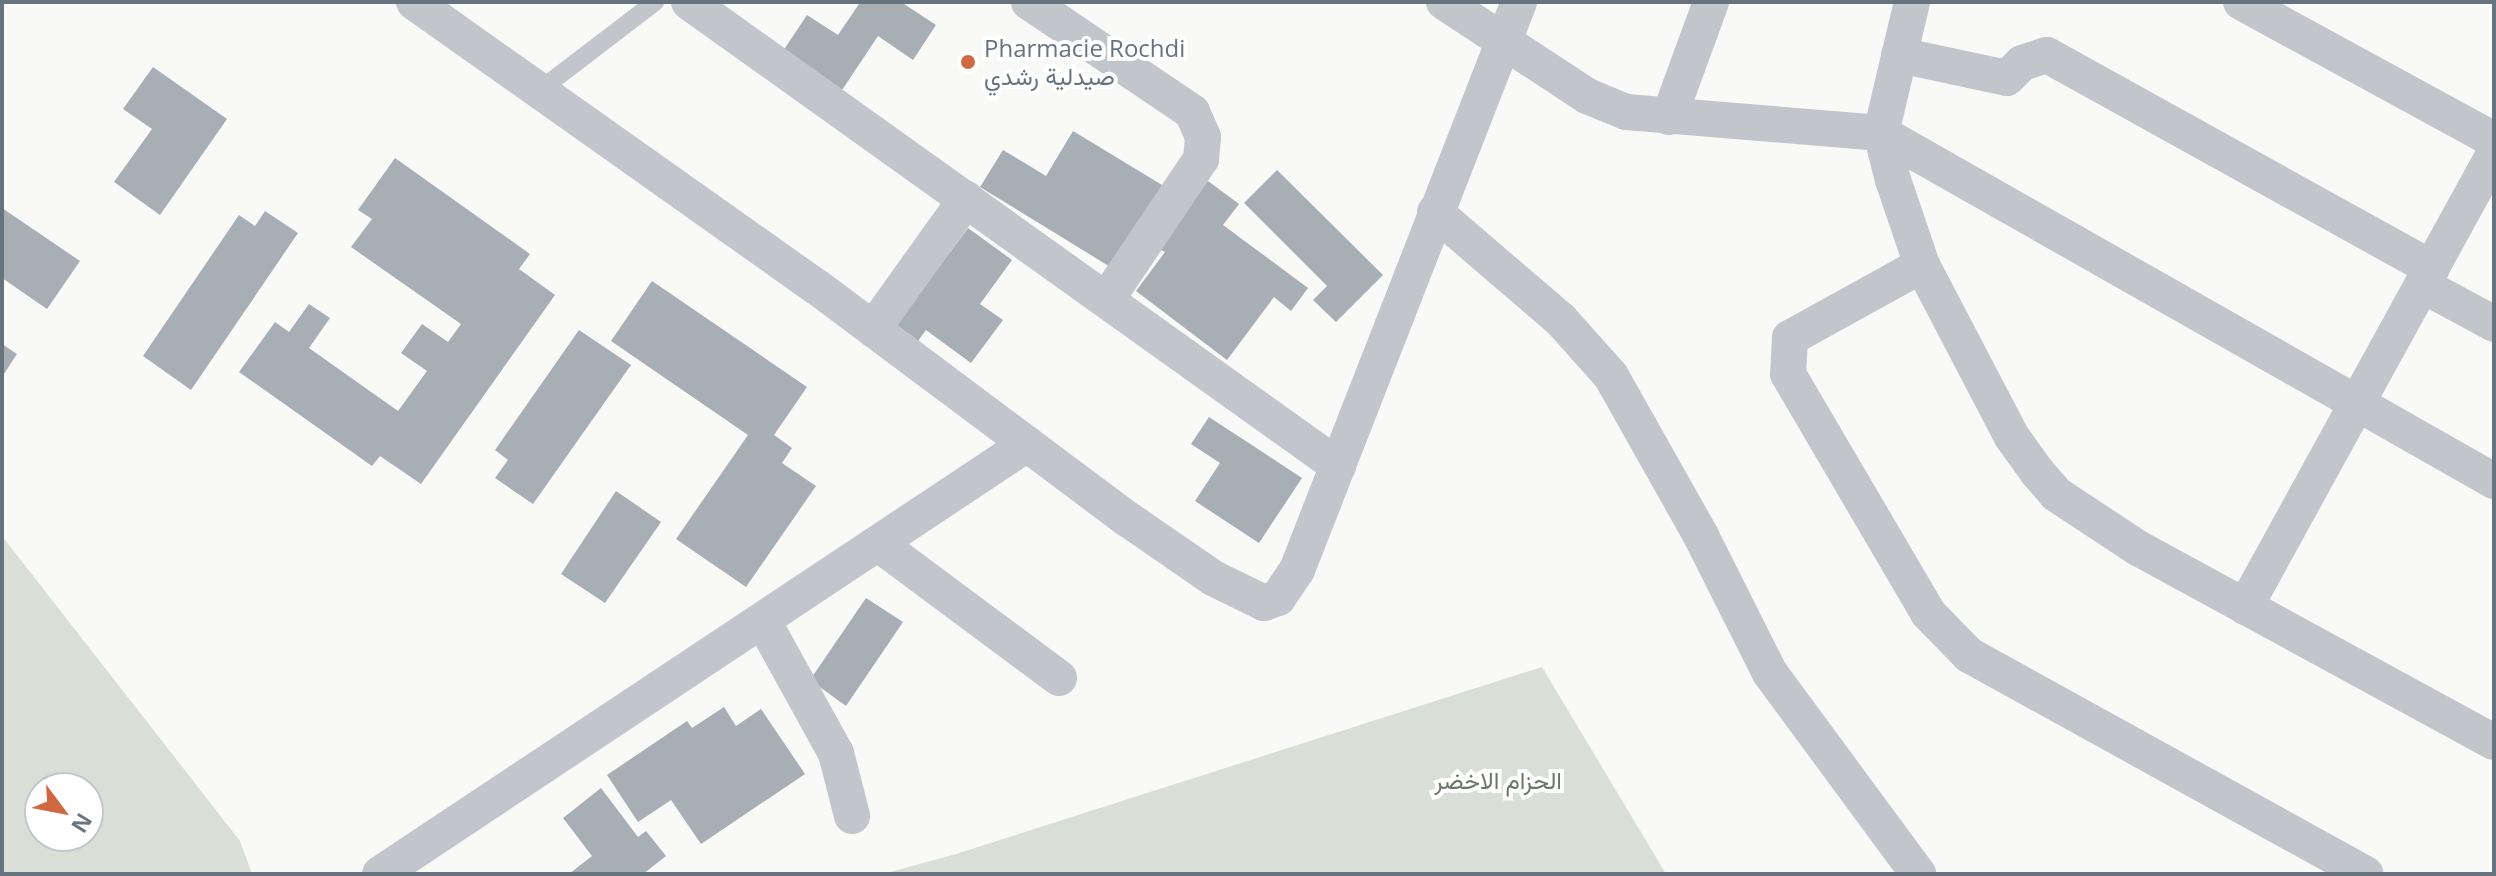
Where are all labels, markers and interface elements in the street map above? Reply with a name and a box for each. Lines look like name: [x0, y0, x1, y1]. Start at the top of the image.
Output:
place label: Pharmacie Rochdi صيدلية رشدي: [984, 34, 1185, 90]
marker: Pharmacie Rochdi صيدلية رشدي: [959, 53, 977, 71]
park label: الحزام الاخضر: [1434, 766, 1562, 794]
north arrow: [24, 772, 104, 852]
text: N: [65, 808, 100, 839]

